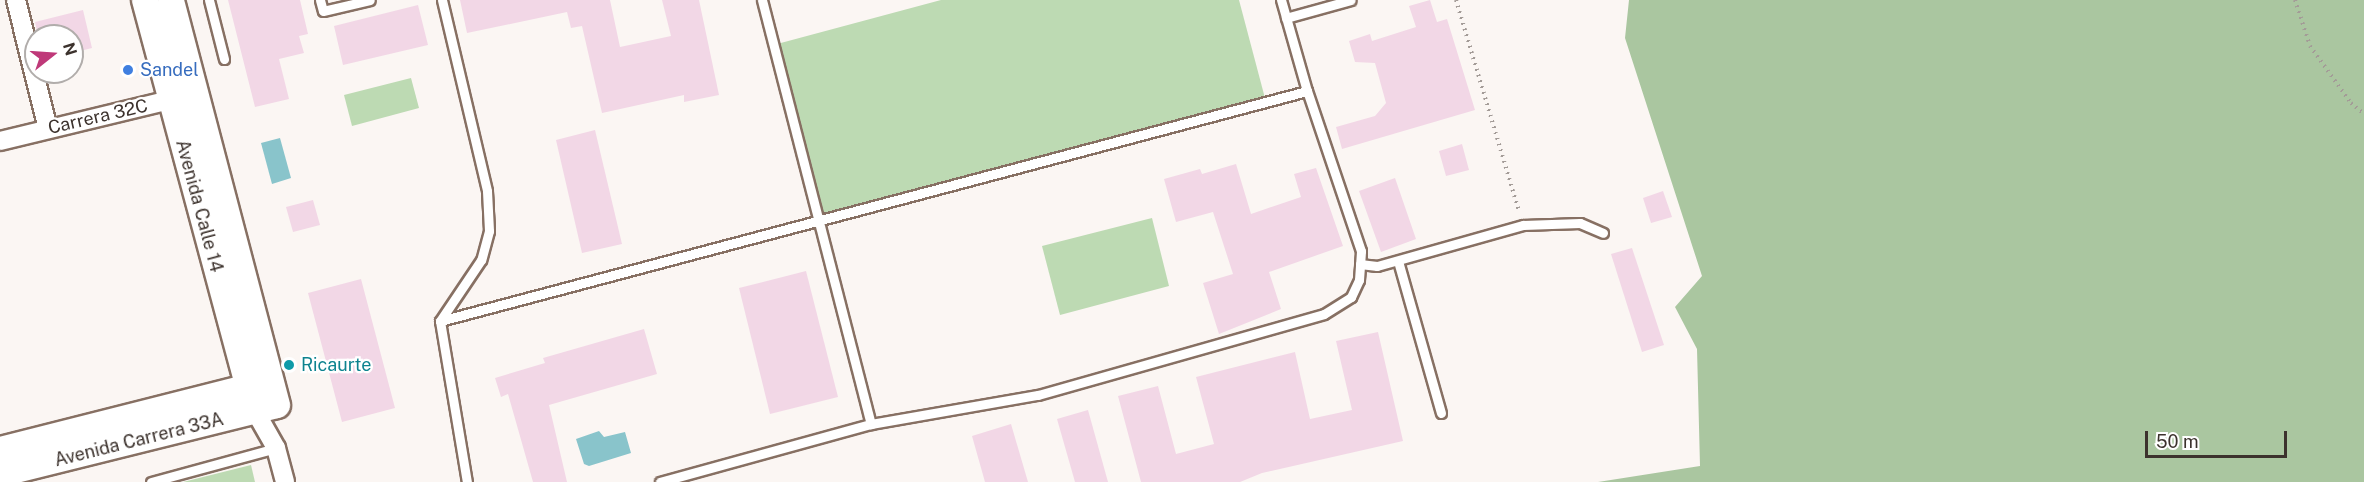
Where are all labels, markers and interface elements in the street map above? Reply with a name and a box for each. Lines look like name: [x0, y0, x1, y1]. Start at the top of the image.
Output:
north arrow: [24, 24, 84, 84]
text: N: [59, 40, 81, 58]
place label: Sandel: [140, 59, 199, 81]
marker: Sandel: [121, 63, 135, 77]
street label: Carrera 32C: [46, 95, 150, 139]
street label: Avenida Calle 14: [171, 137, 227, 275]
place label: Ricaurte: [301, 354, 371, 376]
marker: Ricaurte: [282, 358, 296, 372]
street label: Avenida Carrera 33A: [52, 409, 226, 471]
scale bar: [2148, 419, 2290, 457]
text: 50 m: [2156, 431, 2199, 452]

